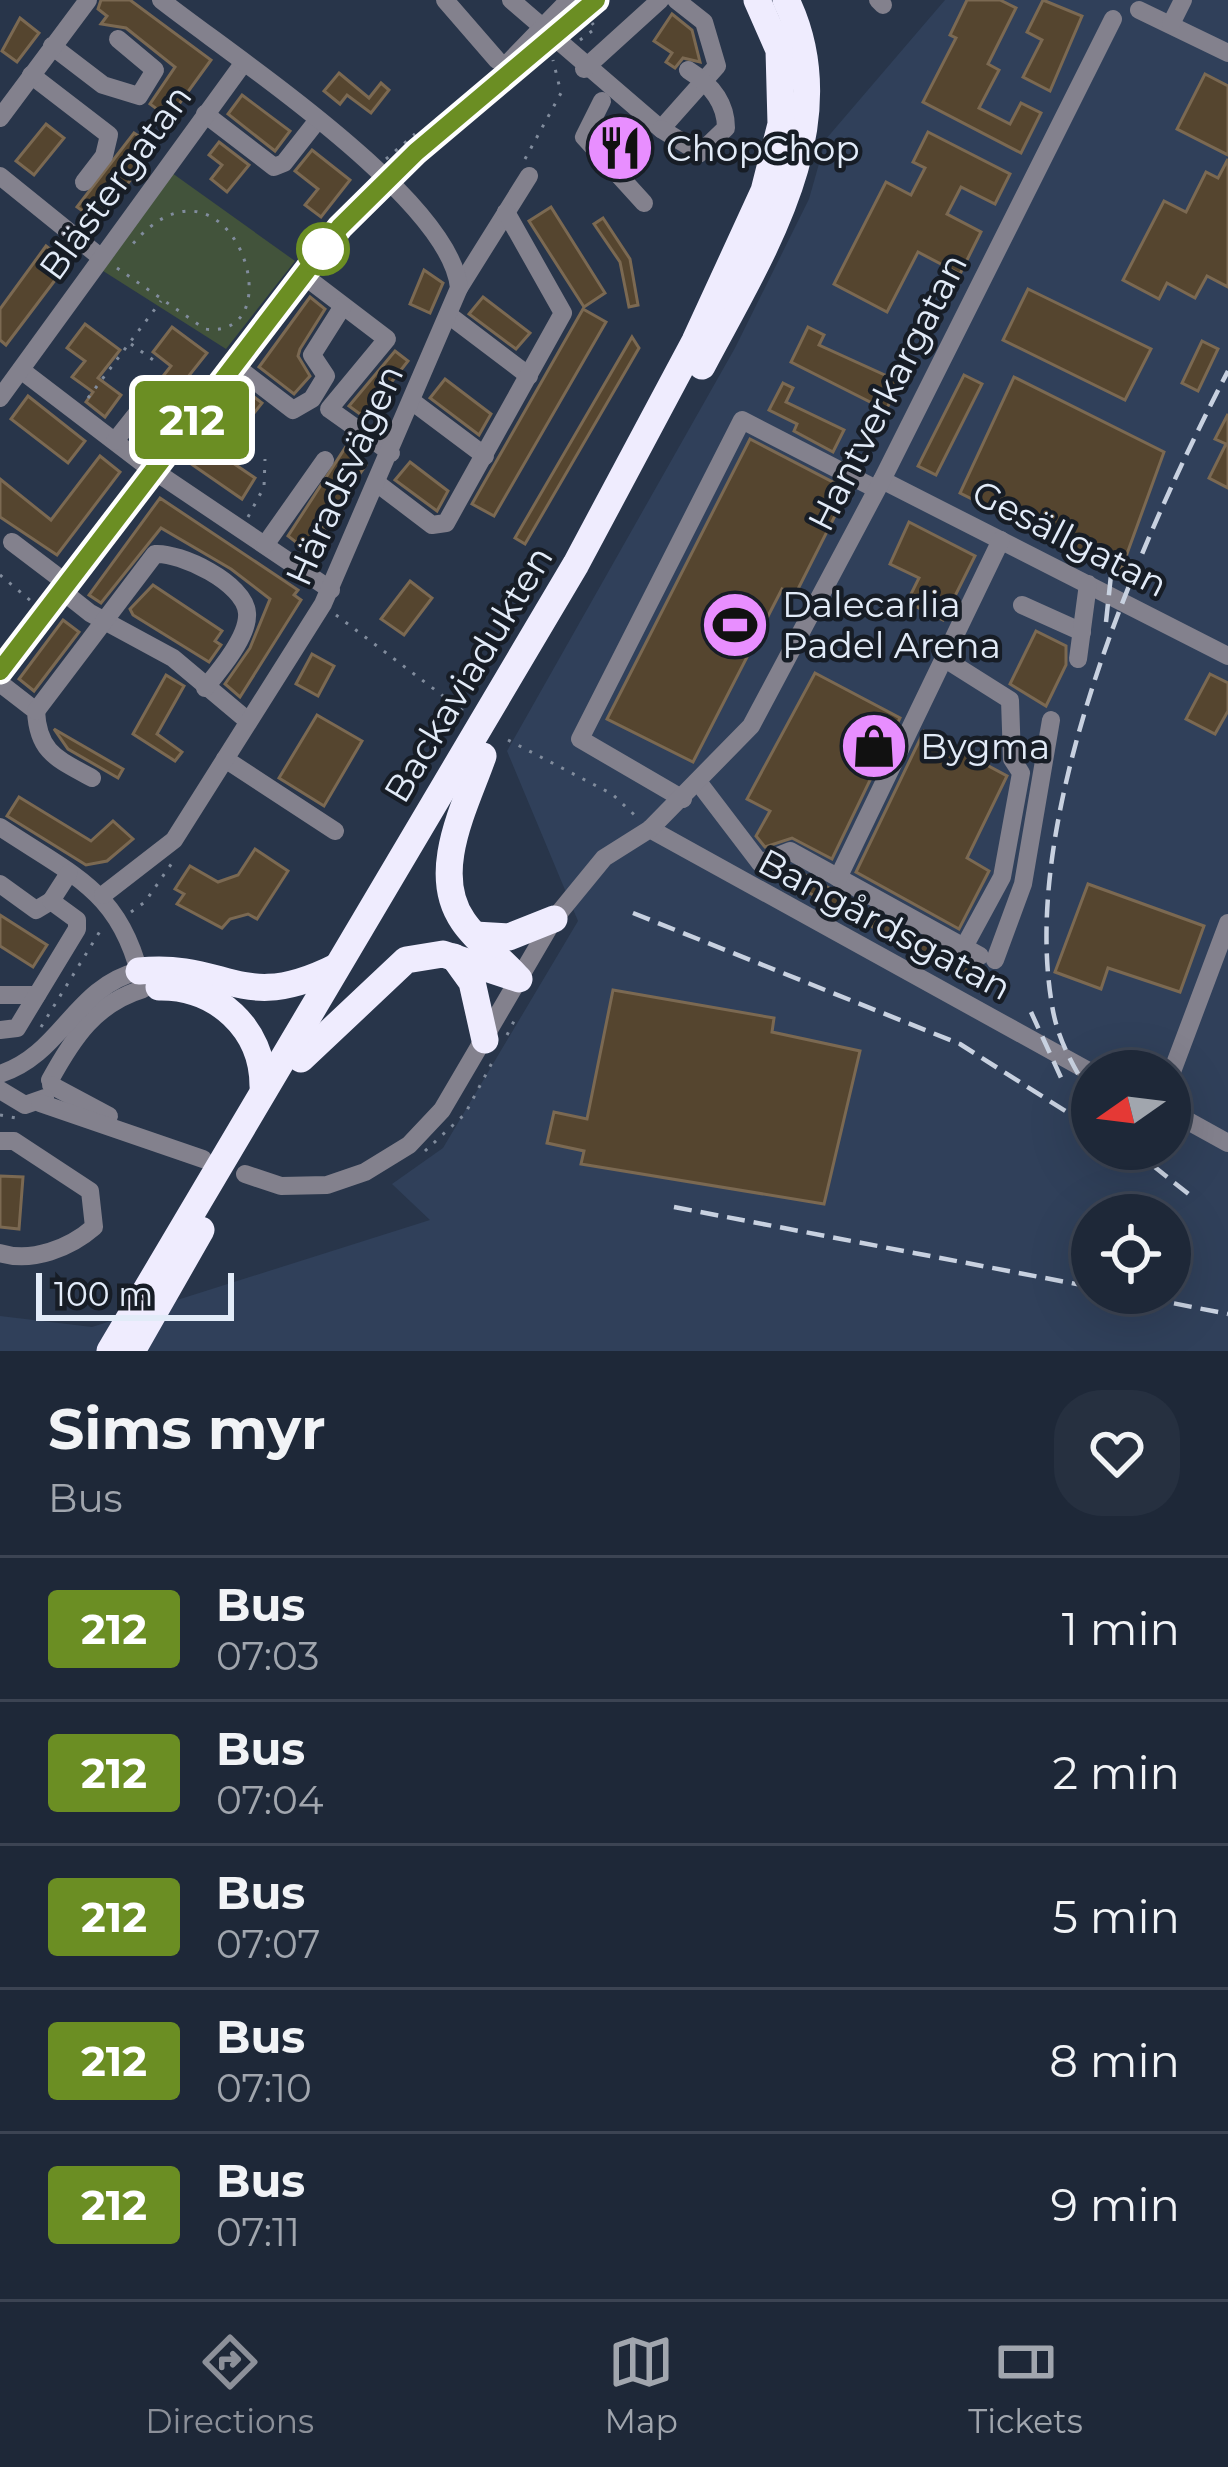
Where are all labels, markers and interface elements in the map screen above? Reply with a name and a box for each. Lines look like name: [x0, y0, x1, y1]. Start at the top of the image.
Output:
street label: Blästergatan: [29, 76, 201, 288]
restaurant icon: ChopChop: [585, 113, 655, 183]
place label: ChopChop: [666, 126, 860, 170]
unlabelled marker: [298, 224, 348, 274]
street label: Hantverkargatan: [798, 246, 976, 538]
street label: Häradsvägen: [276, 358, 412, 592]
line badge: 212: [123, 381, 261, 459]
text: 212: [159, 394, 225, 446]
street label: Gesällgatan: [965, 470, 1175, 606]
street label: Backaviadukten: [374, 538, 562, 810]
place label: Dalecarlia Padel Arena: [782, 582, 1001, 667]
sports icon: Dalecarlia Padel Arena: [700, 590, 770, 660]
shop icon: Bygma: [839, 711, 909, 781]
place label: Bygma: [920, 724, 1050, 768]
street label: Bangårdsgatan: [751, 839, 1019, 1009]
north arrow: [1071, 1050, 1191, 1170]
map controls: [1071, 1050, 1191, 1314]
button: locate: [1071, 1194, 1191, 1314]
scale bar: [36, 1267, 234, 1320]
text: 100 m: [54, 1274, 153, 1314]
button: heart: [1054, 1390, 1180, 1516]
text: Sims myr: [48, 1394, 326, 1463]
text: Bus: [48, 1474, 123, 1522]
text: Bus: [216, 1577, 305, 1632]
text: 1 min: [1062, 1601, 1180, 1656]
text: 212: [81, 1603, 147, 1655]
text: 07:03: [216, 1632, 319, 1680]
text: Bus: [216, 1721, 305, 1776]
text: 2 min: [1052, 1745, 1180, 1800]
text: 212: [81, 1747, 147, 1799]
text: 07:04: [216, 1776, 324, 1824]
text: Bus: [216, 1865, 305, 1920]
text: 5 min: [1052, 1889, 1180, 1944]
text: 212: [81, 1891, 147, 1943]
text: 07:07: [216, 1920, 320, 1968]
text: Bus: [216, 2009, 305, 2064]
text: 8 min: [1049, 2033, 1180, 2088]
text: 212: [81, 2035, 147, 2087]
text: 07:10: [216, 2064, 312, 2112]
text: Bus: [216, 2153, 305, 2208]
text: 9 min: [1051, 2177, 1180, 2232]
text: 212: [81, 2179, 147, 2231]
text: 07:11: [216, 2208, 300, 2256]
tab: Directions: [145, 2329, 314, 2441]
tab: Map: [605, 2329, 678, 2441]
tab: Tickets: [968, 2329, 1083, 2441]

